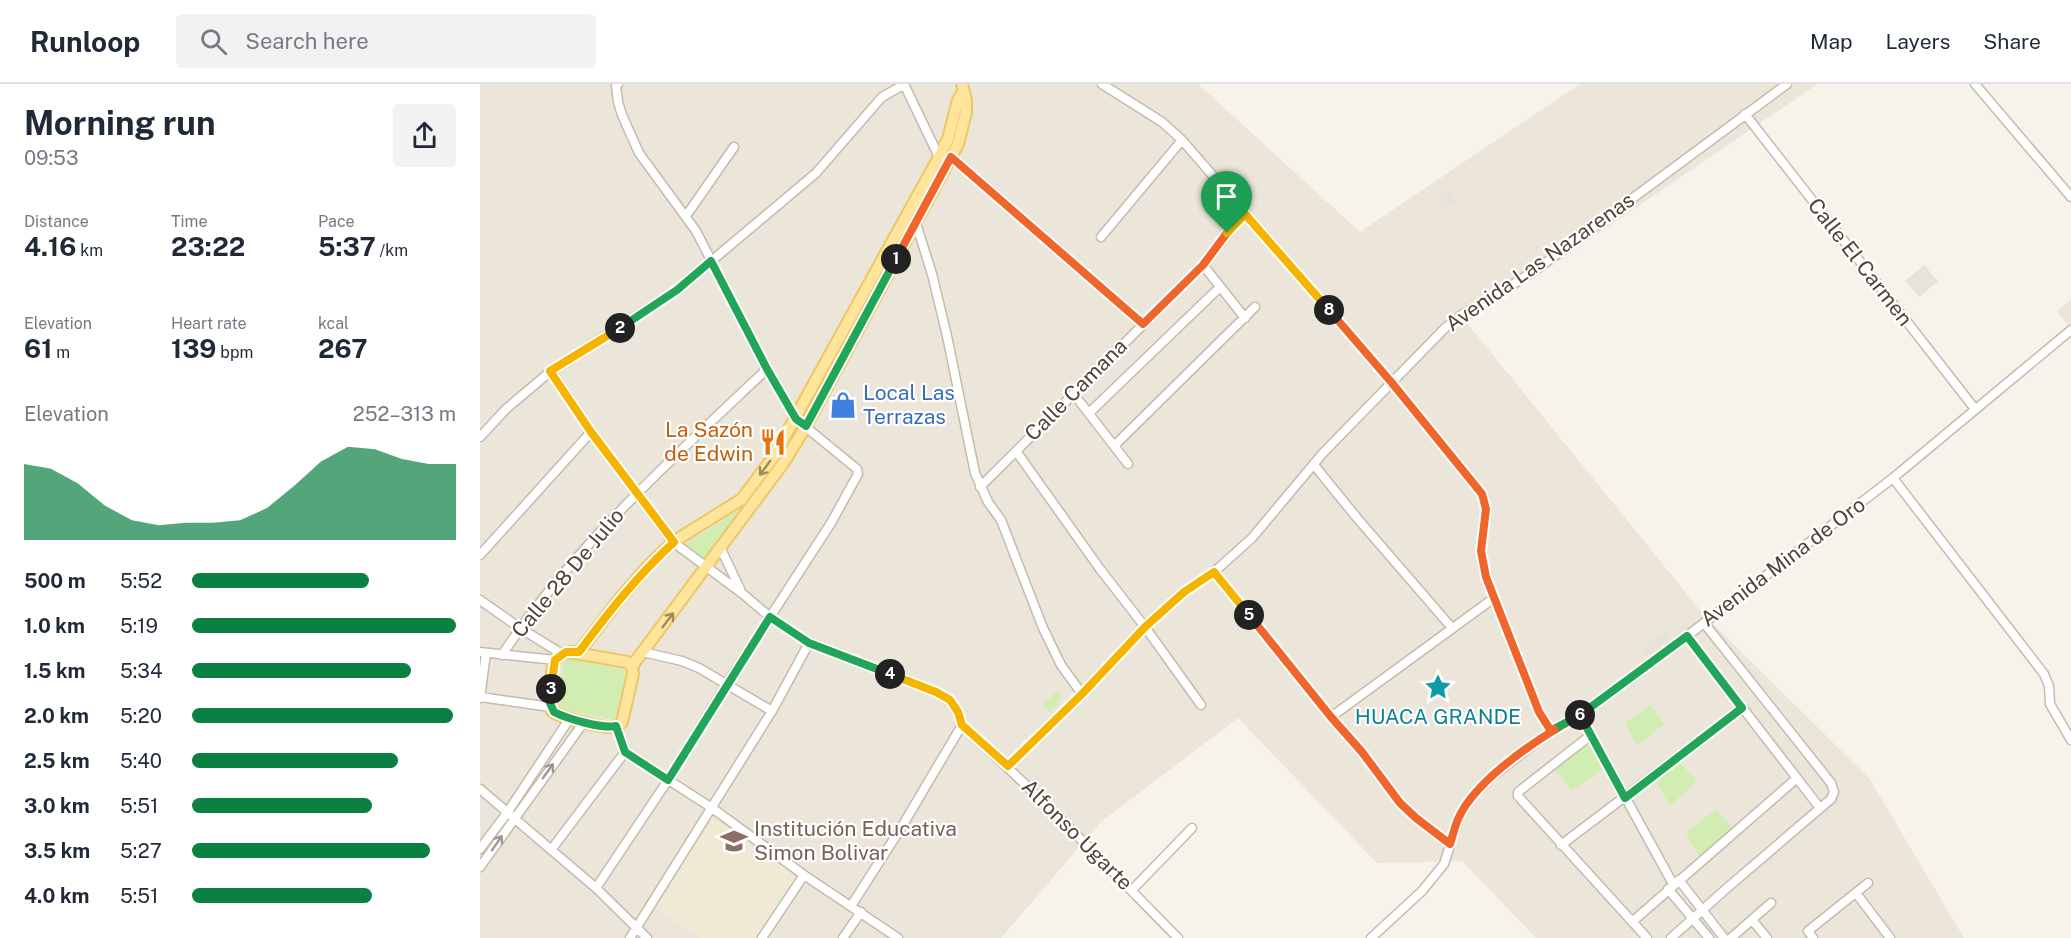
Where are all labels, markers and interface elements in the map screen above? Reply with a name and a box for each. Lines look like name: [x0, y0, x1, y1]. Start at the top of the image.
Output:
search box: [176, 14, 596, 68]
text: Runloop: [30, 25, 140, 58]
icon: search: [197, 25, 230, 58]
text: Search here: [245, 28, 369, 54]
text: Map: [1810, 29, 1853, 54]
text: Layers: [1886, 29, 1950, 54]
text: Share: [1983, 29, 2041, 54]
text: Morning run: [24, 104, 216, 142]
button: share: [393, 104, 456, 167]
text: 09:53: [24, 146, 79, 170]
pin: [1201, 171, 1252, 233]
icon: arrive: [1210, 180, 1243, 213]
street label: Avenida Las Nazarenas: [1440, 187, 1639, 336]
street label: Calle El Carmen: [1803, 193, 1918, 331]
text: Distance: [24, 212, 89, 231]
text: Time: [171, 212, 207, 231]
text: Pace: [318, 212, 355, 231]
text: 4.16: [24, 231, 76, 262]
text: 23:22: [171, 231, 245, 262]
text: 5:37: [318, 231, 376, 262]
text: km: [76, 241, 103, 260]
text: /km: [376, 241, 408, 260]
pin: 1: [881, 244, 911, 274]
text: 1: [893, 249, 899, 268]
pin: 8: [1314, 295, 1344, 325]
text: 8: [1324, 300, 1334, 319]
pin: 2: [605, 313, 635, 343]
text: Elevation: [24, 314, 92, 333]
text: Heart rate: [171, 314, 247, 333]
text: kcal: [318, 314, 349, 333]
text: 2: [615, 318, 625, 337]
text: 61: [24, 333, 52, 364]
text: 139: [171, 333, 216, 364]
text: 267: [318, 333, 368, 364]
street label: Calle Camana: [1019, 333, 1132, 446]
text: m: [52, 343, 70, 362]
text: bpm: [216, 343, 253, 362]
place label: Local Las Terrazas: [863, 380, 955, 429]
shop icon: Local Las Terrazas: [828, 390, 858, 420]
text: Elevation: [24, 402, 109, 426]
text: 252–313 m: [353, 402, 456, 426]
place label: La Sazón de Edwin: [664, 417, 753, 466]
restaurant icon: La Sazón de Edwin: [758, 427, 788, 457]
one-way arrow: [759, 460, 772, 476]
street label: Avenida Mina de Oro: [1696, 492, 1870, 632]
street label: Calle 28 De Julio: [506, 503, 629, 642]
text: 500 m: [24, 569, 86, 593]
text: 5:52: [120, 569, 162, 593]
pin: 5: [1234, 600, 1264, 630]
text: 5: [1244, 605, 1254, 624]
one-way arrow: [661, 612, 674, 628]
text: 1.0 km: [24, 614, 85, 638]
text: 5:19: [120, 614, 158, 638]
text: 1.5 km: [24, 659, 85, 683]
text: 5:34: [120, 659, 162, 683]
pin: 4: [875, 659, 905, 689]
text: 4: [885, 664, 895, 683]
place icon: HUACA GRANDE: [1423, 672, 1453, 702]
pin: 3: [536, 674, 566, 704]
text: 3: [546, 679, 556, 698]
pin: 6: [1565, 700, 1595, 730]
text: 2.0 km: [24, 704, 89, 728]
text: 5:20: [120, 704, 162, 728]
place label: HUACA GRANDE: [1355, 704, 1521, 729]
text: 6: [1575, 705, 1585, 724]
text: 2.5 km: [24, 749, 90, 773]
text: 5:40: [120, 749, 162, 773]
one-way arrow: [542, 763, 555, 779]
street label: Alfonso Ugarte: [1017, 774, 1138, 895]
text: 3.0 km: [24, 794, 90, 818]
text: 5:51: [120, 794, 158, 818]
place label: Institución Educativa Simon Bolivar: [754, 816, 957, 865]
school or university icon: Institución Educativa Simon Bolivar: [719, 826, 749, 856]
one-way arrow: [491, 835, 503, 851]
text: 3.5 km: [24, 839, 90, 863]
text: 5:27: [120, 839, 162, 863]
text: 4.0 km: [24, 884, 89, 908]
text: 5:51: [120, 884, 158, 908]

